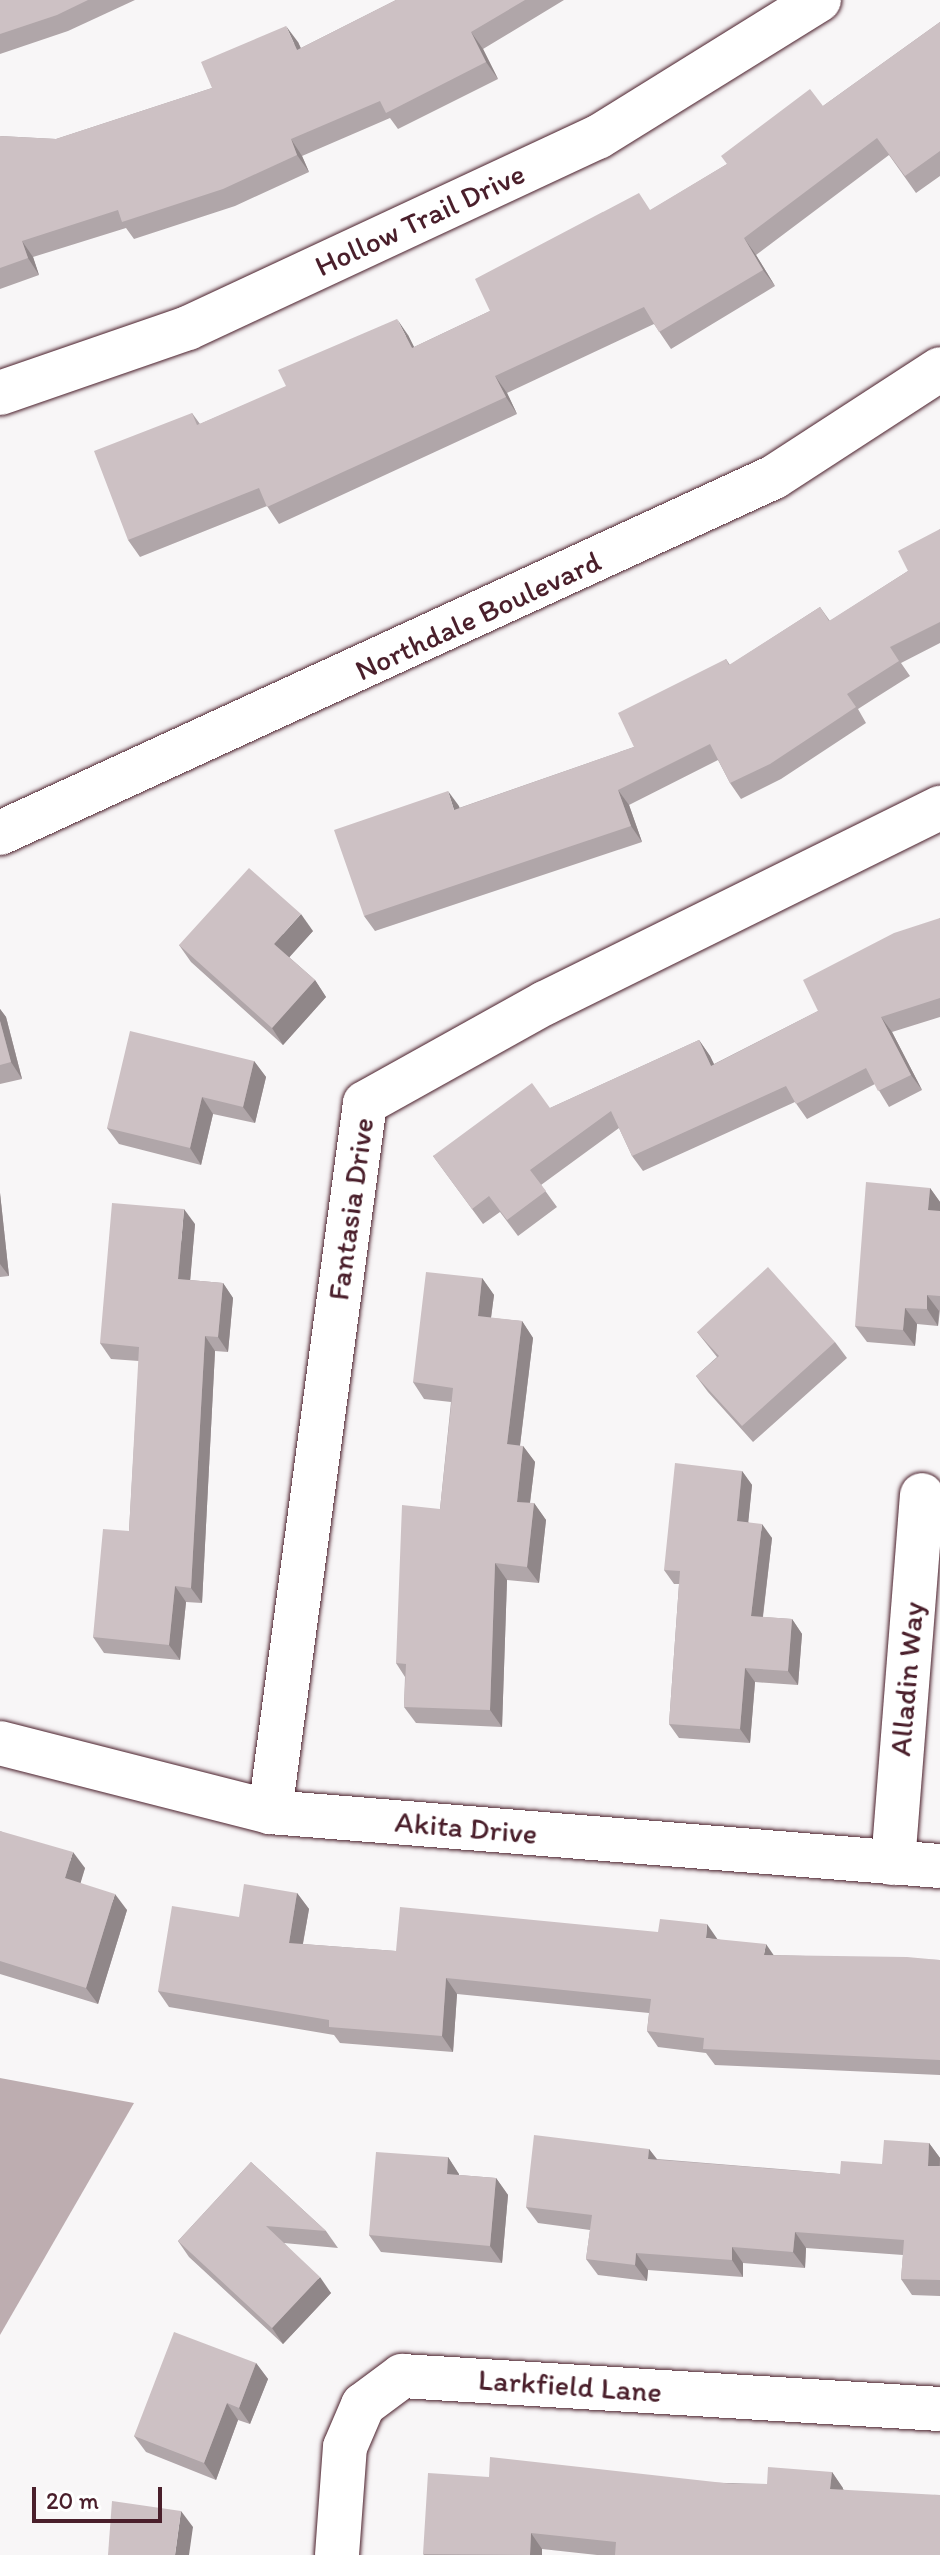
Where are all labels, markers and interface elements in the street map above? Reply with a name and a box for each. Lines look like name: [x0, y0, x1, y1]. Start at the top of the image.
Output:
street label: Hollow Trail Drive: [309, 155, 531, 285]
street label: Northdale Boulevard: [349, 543, 607, 689]
street label: Fantasia Drive: [320, 1115, 382, 1303]
street label: Alladin Way: [882, 1601, 932, 1757]
street label: Akita Drive: [393, 1804, 539, 1852]
street label: Larkfield Lane: [476, 2362, 664, 2410]
scale bar: [36, 2471, 166, 2521]
text: 20 m: [46, 2486, 99, 2515]

